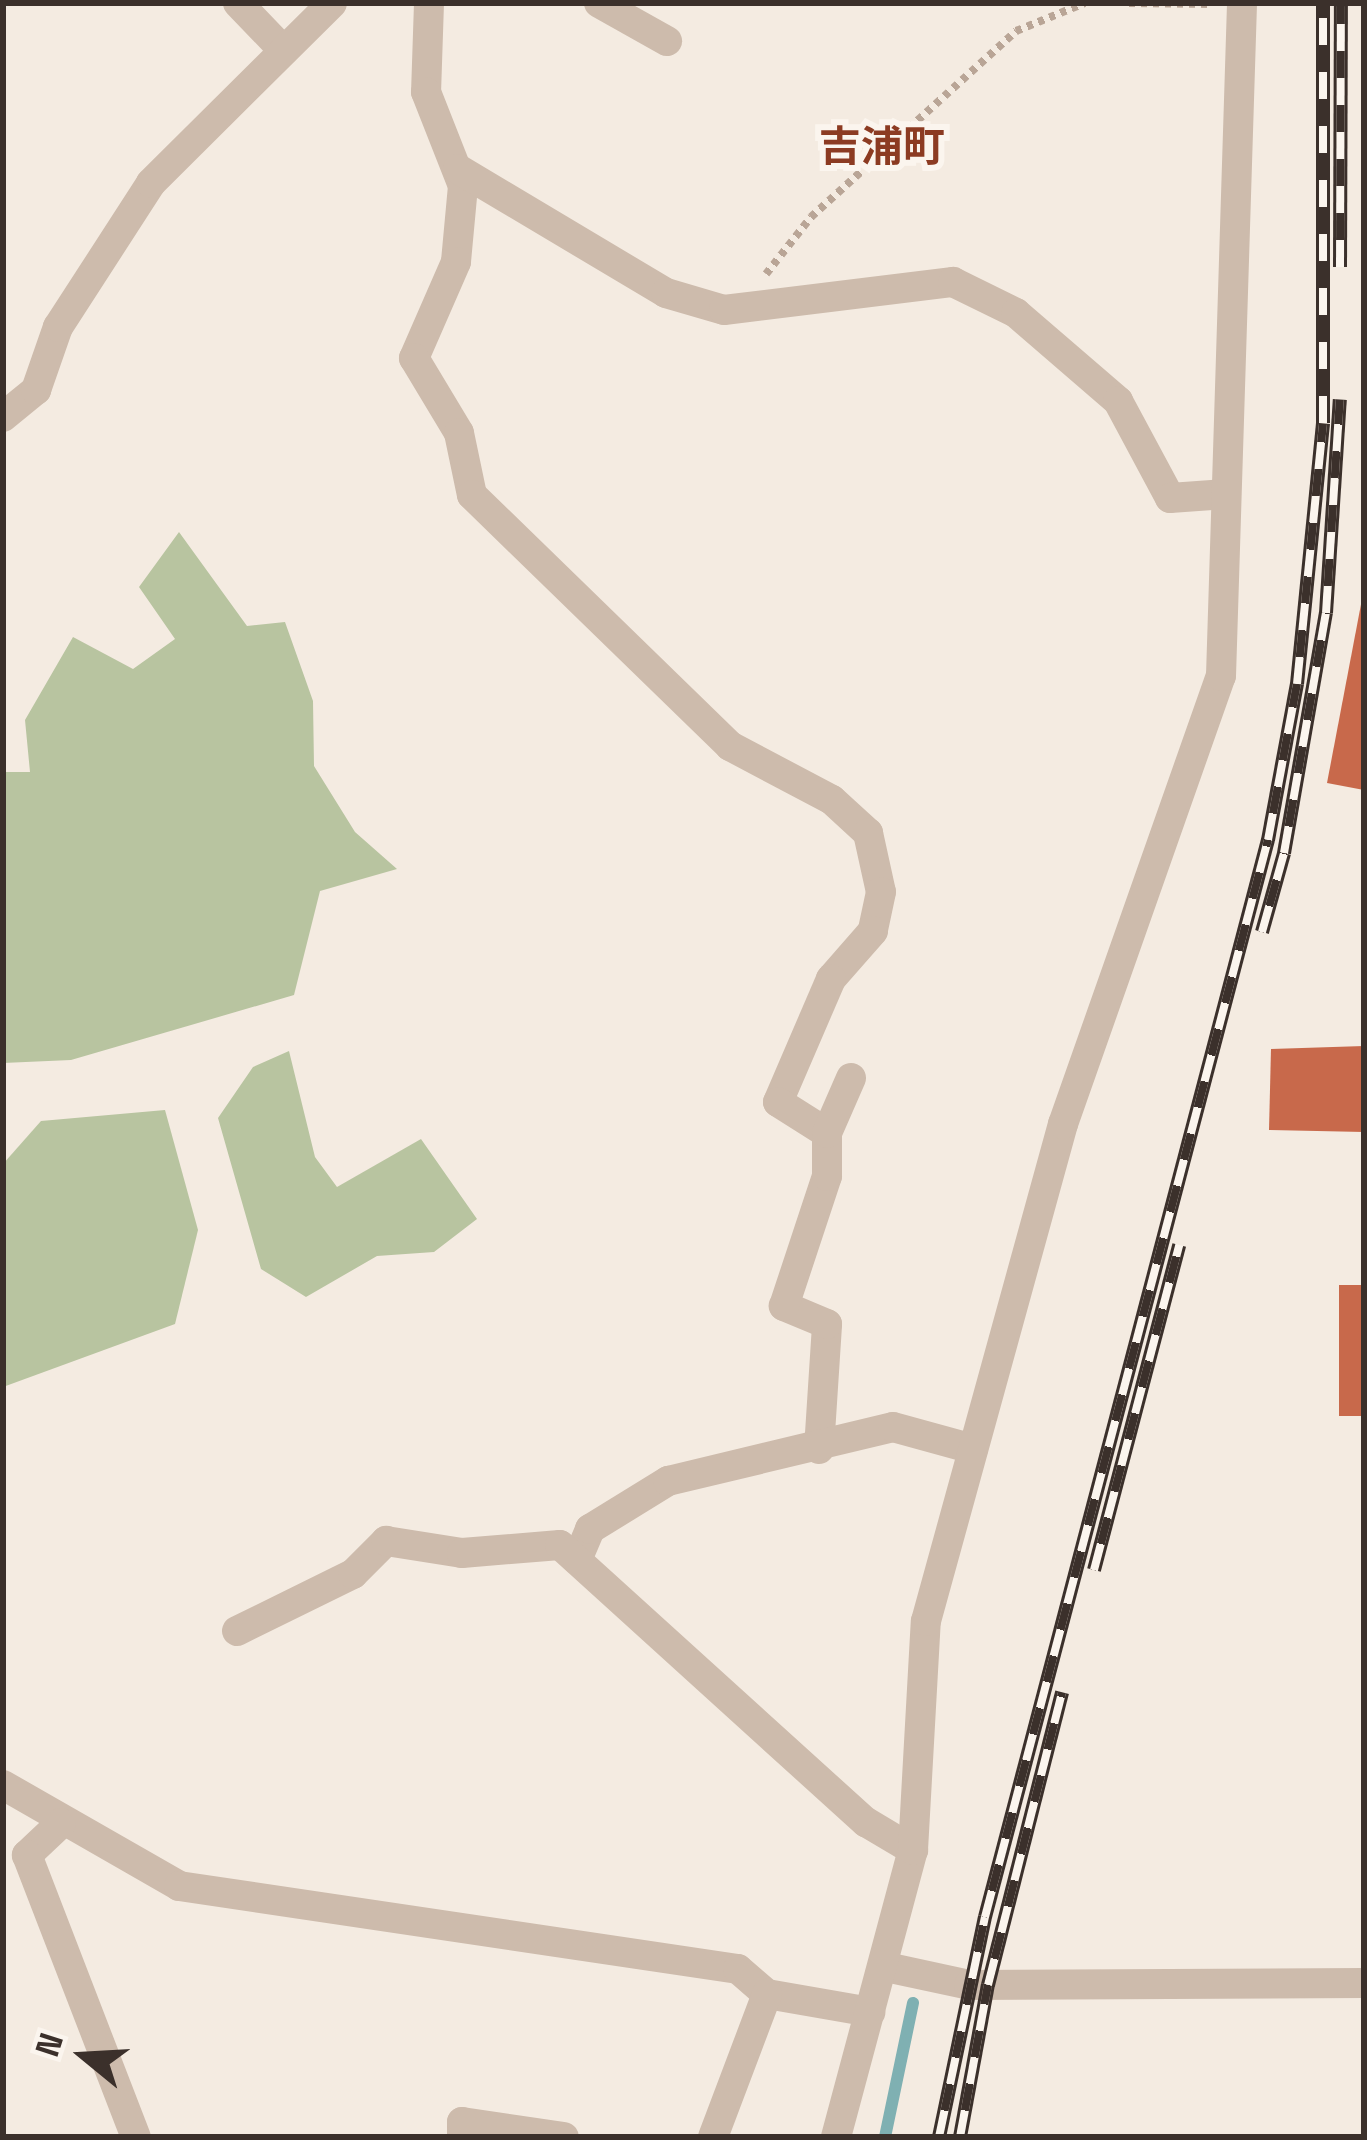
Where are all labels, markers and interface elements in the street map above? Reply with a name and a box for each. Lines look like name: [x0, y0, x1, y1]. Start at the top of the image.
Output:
district label: 吉浦町: [819, 122, 945, 172]
north arrow: [24, 1996, 144, 2116]
text: N: [26, 2028, 73, 2062]

